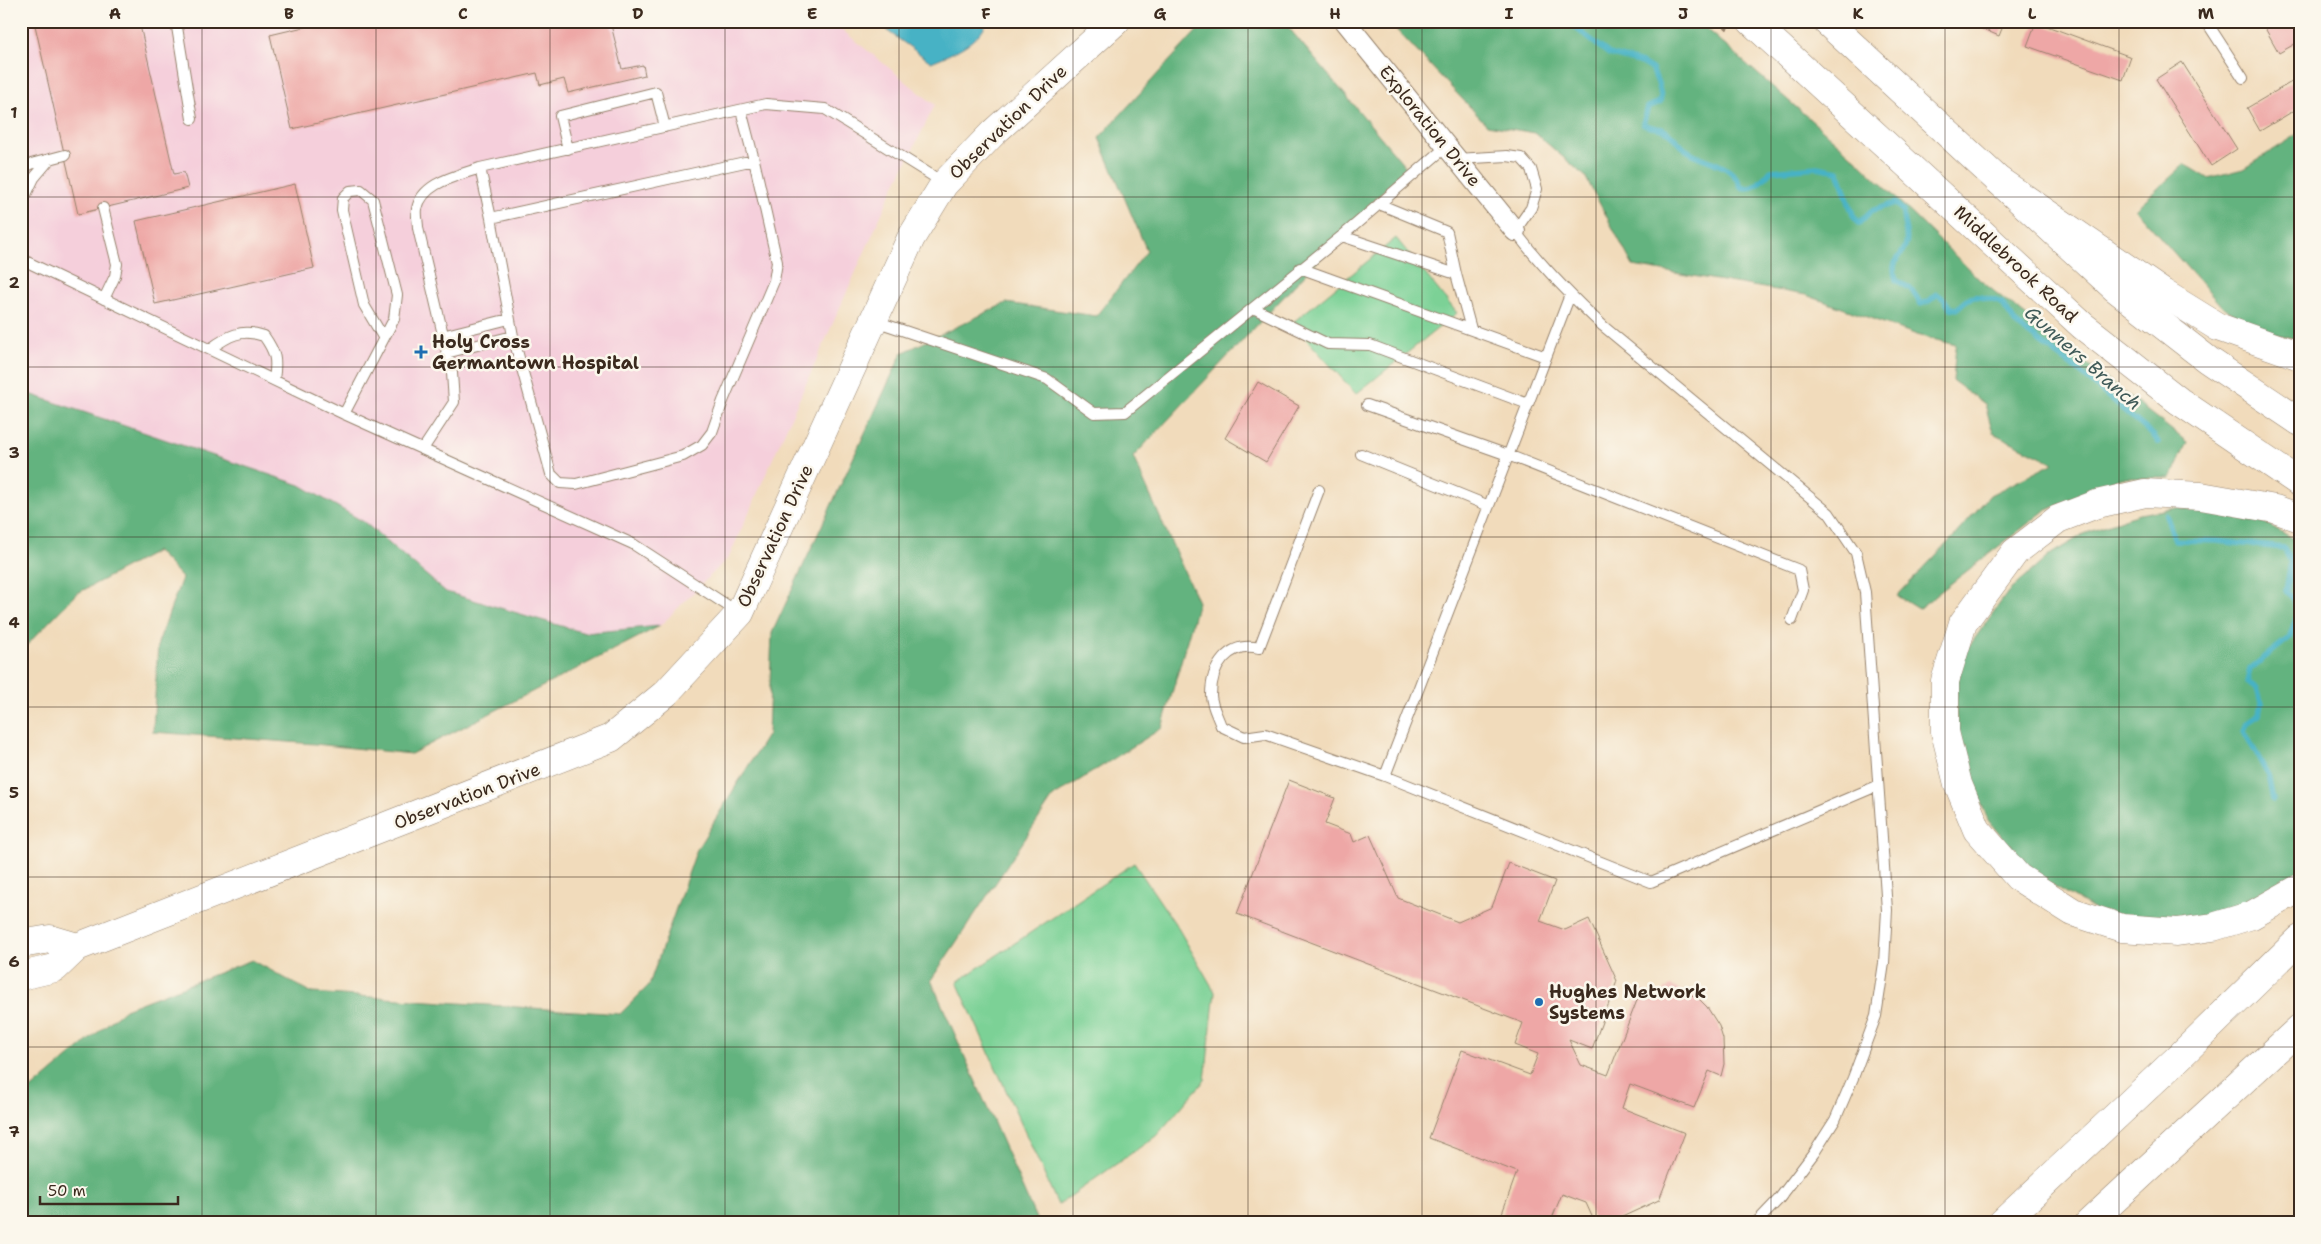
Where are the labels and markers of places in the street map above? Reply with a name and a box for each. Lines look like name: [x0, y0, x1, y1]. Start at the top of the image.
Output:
place label: Holy Cross Germantown Hospital: [432, 330, 639, 375]
marker: Holy Cross Germantown Hospital: [414, 345, 428, 359]
place label: Hughes Network Systems: [1549, 980, 1706, 1025]
marker: Hughes Network Systems: [1533, 996, 1545, 1008]

